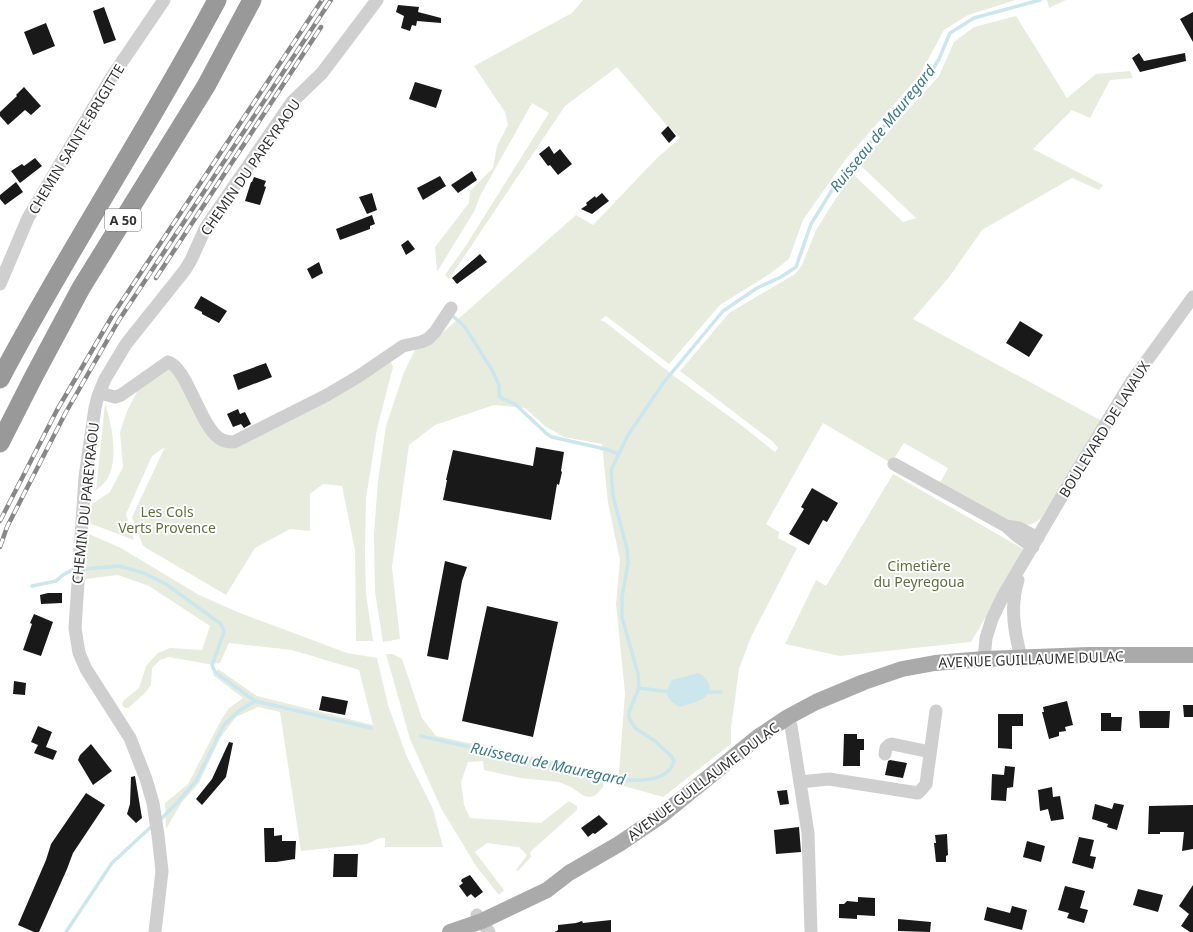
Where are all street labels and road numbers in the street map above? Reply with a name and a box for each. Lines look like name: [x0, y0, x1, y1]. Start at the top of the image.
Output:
street label: CHEMIN SAINTE-BRIGITTE: [24, 60, 128, 218]
street label: CHEMIN DU PAREYRAOU: [196, 95, 304, 239]
road number: A 50: [105, 209, 141, 231]
street label: BOULEVARD DE LAVAUX: [1054, 357, 1154, 501]
street label: CHEMIN DU PAREYRAOU: [67, 421, 103, 585]
street label: AVENUE GUILLAUME DULAC: [938, 646, 1124, 672]
street label: AVENUE GUILLAUME DULAC: [623, 718, 783, 844]

